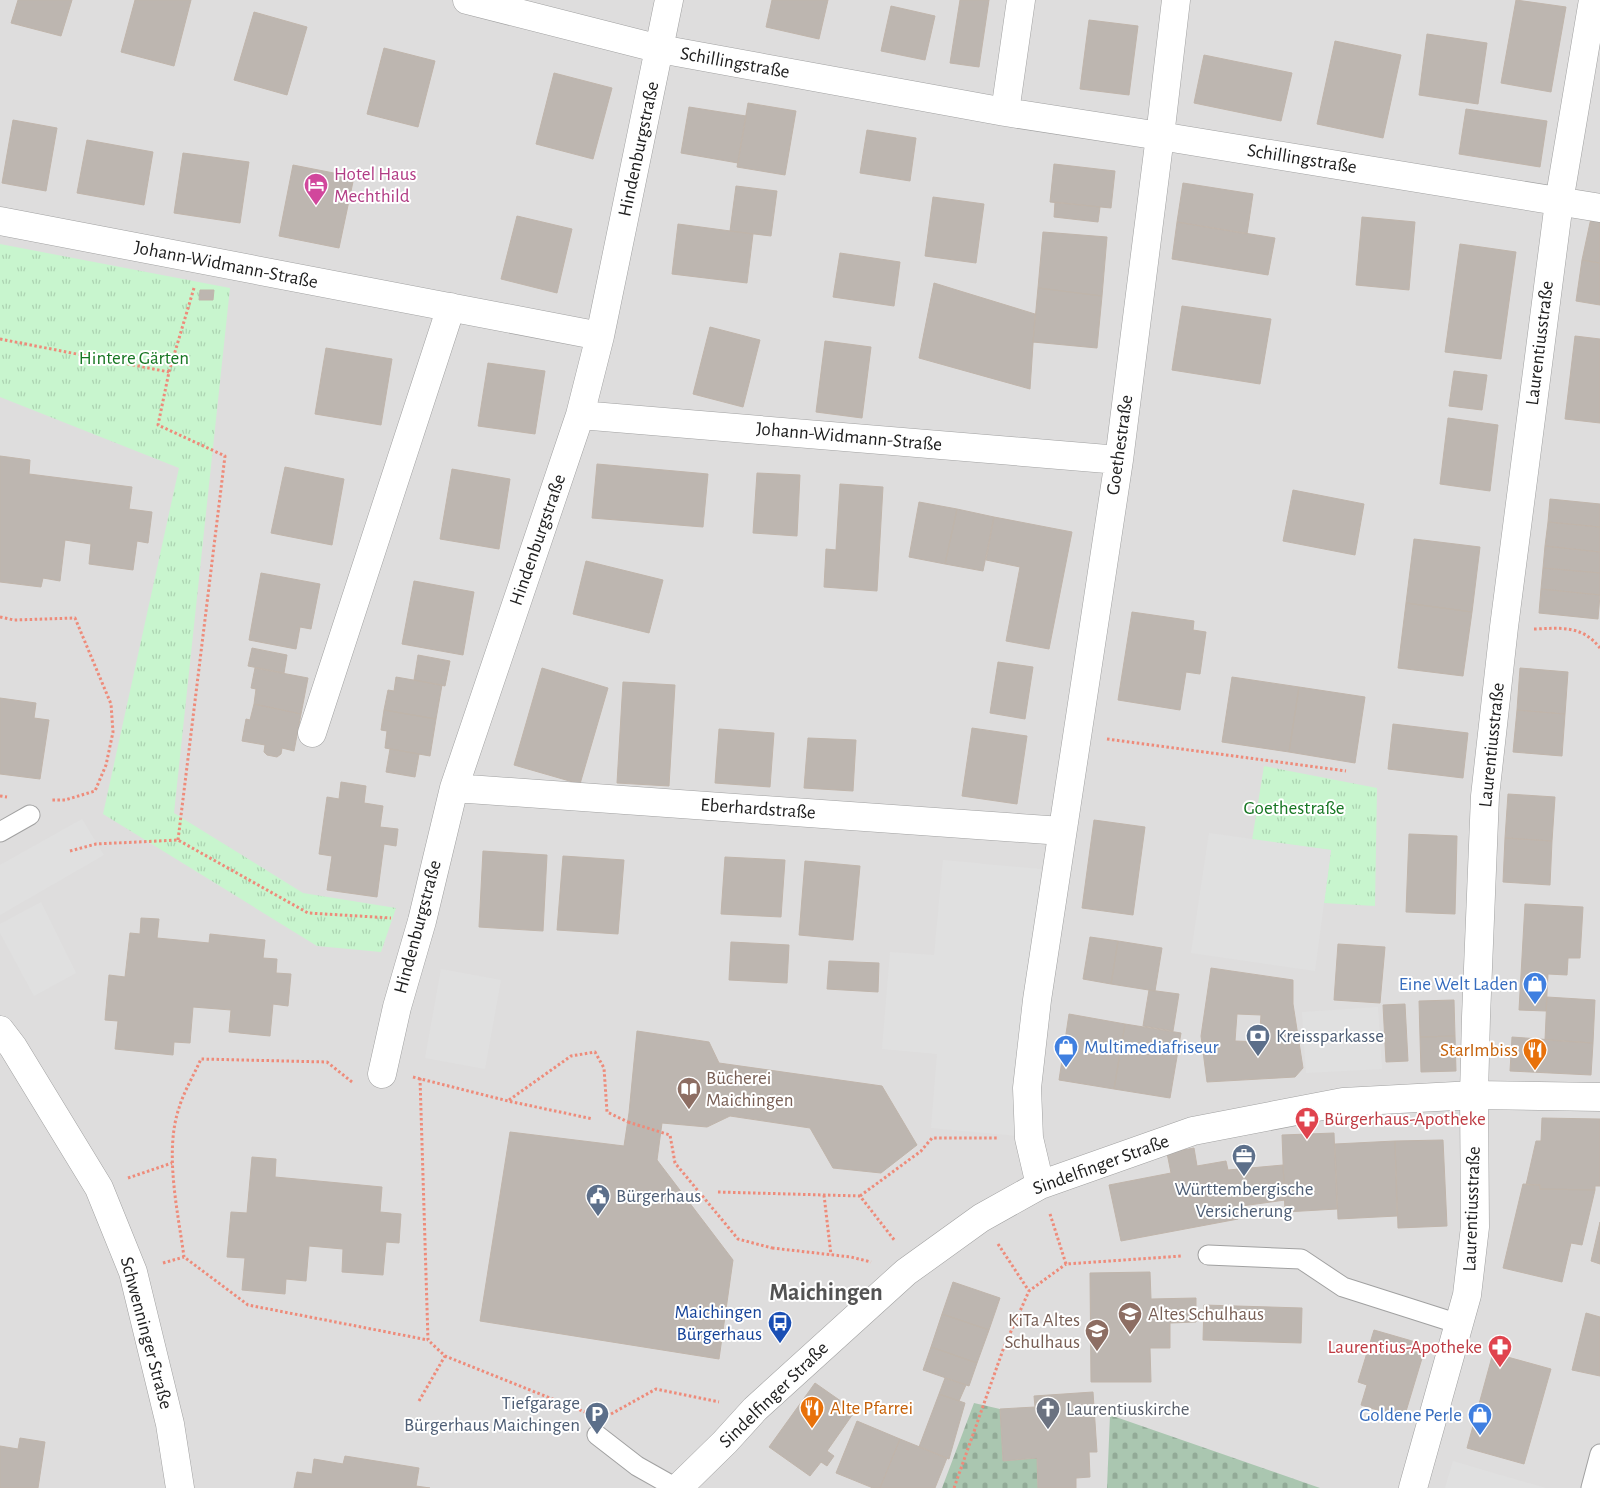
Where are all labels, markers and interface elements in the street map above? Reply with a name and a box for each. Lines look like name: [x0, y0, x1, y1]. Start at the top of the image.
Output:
street label: Schillingstraße: [679, 44, 791, 82]
street label: Hindenburgstraße: [615, 80, 663, 218]
street label: Schillingstraße: [1246, 141, 1358, 177]
place label: Hotel Haus Mechthild: [334, 165, 416, 206]
hotel icon: Hotel Haus Mechthild: [303, 172, 329, 206]
street label: Johann-Widmann-Straße: [133, 238, 319, 292]
street label: Laurentiusstraße: [1523, 280, 1557, 406]
park label: Hintere Gärten: [79, 349, 189, 368]
street label: Goethestraße: [1104, 394, 1136, 496]
street label: Johann-Widmann-Straße: [755, 419, 943, 455]
street label: Hindenburgstraße: [507, 472, 569, 608]
street label: Laurentiusstraße: [1476, 682, 1508, 808]
street label: Eberhardstraße: [700, 795, 816, 823]
park label: Goethestraße: [1244, 799, 1344, 818]
street label: Hindenburgstraße: [391, 858, 445, 996]
shop icon: Eine Welt Laden: [1522, 971, 1548, 1005]
place label: Eine Welt Laden: [1399, 975, 1518, 994]
bank icon: Kreissparkasse: [1245, 1023, 1271, 1057]
place label: Kreissparkasse: [1276, 1027, 1384, 1046]
shop icon: Multimediafriseur: [1053, 1034, 1079, 1068]
restaurant icon: StarImbiss: [1522, 1037, 1548, 1071]
place label: Multimediafriseur: [1084, 1038, 1219, 1057]
place label: StarImbiss: [1440, 1041, 1518, 1060]
place label: Bücherei Maichingen: [706, 1069, 794, 1110]
library icon: Bücherei Maichingen: [676, 1076, 702, 1110]
pharmacy icon: Bürgerhaus-Apotheke: [1294, 1106, 1320, 1140]
place label: Bürgerhaus-Apotheke: [1324, 1110, 1486, 1129]
street label: Sindelfinger Straße: [1030, 1132, 1172, 1198]
office icon: Württembergische Versicherung: [1231, 1143, 1257, 1177]
street label: Laurentiusstraße: [1460, 1146, 1484, 1272]
place label: Württembergische Versicherung: [1175, 1180, 1313, 1221]
public building icon: Bürgerhaus: [585, 1183, 611, 1217]
place label: Bürgerhaus: [616, 1187, 701, 1206]
street label: Schwenninger Straße: [117, 1255, 175, 1411]
district label: Maichingen: [769, 1281, 883, 1305]
school or university icon: Altes Schulhaus: [1117, 1301, 1143, 1335]
place label: Maichingen Bürgerhaus: [674, 1303, 762, 1344]
place label: Altes Schulhaus: [1148, 1305, 1264, 1324]
bus stop icon: Maichingen Bürgerhaus: [767, 1310, 793, 1344]
place label: KiTa Altes Schulhaus: [1004, 1311, 1080, 1352]
school or university icon: KiTa Altes Schulhaus: [1084, 1318, 1110, 1352]
pharmacy icon: Laurentius-Apotheke: [1487, 1334, 1513, 1368]
street label: Sindelfinger Straße: [716, 1338, 832, 1452]
place label: Laurentius-Apotheke: [1327, 1338, 1482, 1357]
place label: Tiefgarage Bürgerhaus Maichingen: [404, 1394, 580, 1435]
restaurant icon: Alte Pfarrei: [799, 1395, 825, 1429]
church icon: Laurentiuskirche: [1035, 1396, 1061, 1430]
place label: Alte Pfarrei: [830, 1399, 913, 1418]
place label: Laurentiuskirche: [1066, 1400, 1190, 1419]
parking icon: Tiefgarage Bürgerhaus Maichingen: [584, 1401, 610, 1435]
shop icon: Goldene Perle: [1467, 1402, 1493, 1436]
place label: Goldene Perle: [1359, 1406, 1462, 1425]

